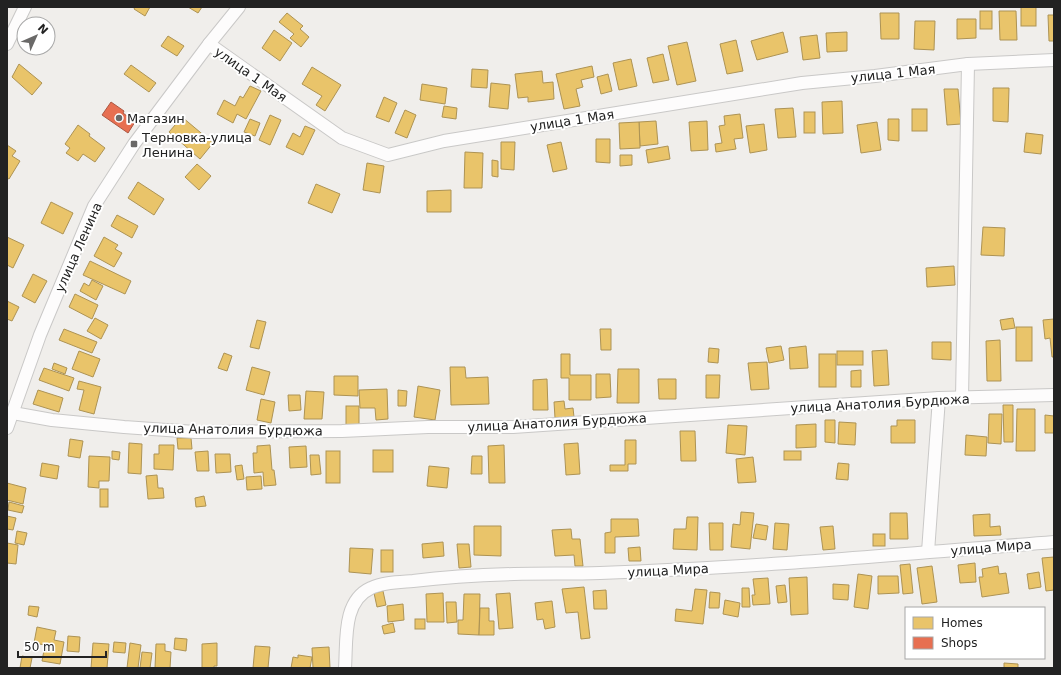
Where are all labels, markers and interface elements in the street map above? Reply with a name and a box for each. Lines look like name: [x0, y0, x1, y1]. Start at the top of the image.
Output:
north arrow: [16, 16, 56, 56]
text: N: [35, 21, 51, 37]
street label: улица 1 Мая: [212, 44, 290, 105]
street label: улица 1 Мая: [850, 62, 936, 85]
street label: улица 1 Мая: [529, 106, 615, 135]
place label: Магазин: [127, 111, 185, 126]
marker: Магазин: [114, 113, 124, 123]
place label: Терновка-улица Ленина: [141, 130, 252, 160]
marker: Терновка-улица Ленина: [129, 139, 139, 149]
street label: улица Ленина: [52, 200, 105, 294]
street label: улица Анатолия Бурдюжа: [790, 391, 970, 416]
street label: улица Анатолия Бурдюжа: [467, 410, 647, 435]
street label: улица Анатолия Бурдюжа: [143, 420, 323, 439]
street label: улица Мира: [950, 536, 1032, 559]
street label: улица Мира: [627, 561, 709, 580]
legend: [905, 607, 1045, 659]
text: Homes: [941, 616, 983, 630]
scale bar: [18, 633, 106, 659]
text: Shops: [941, 636, 977, 650]
text: 50 m: [24, 640, 55, 654]

